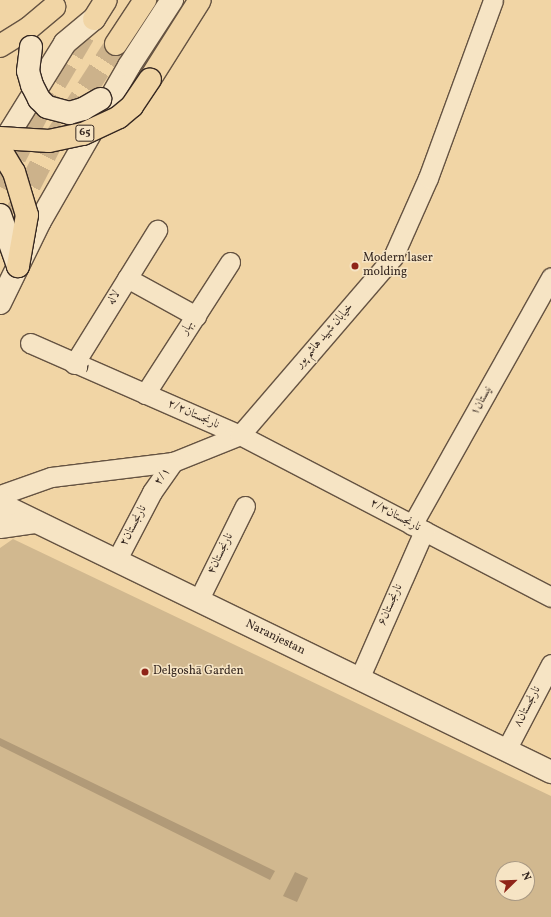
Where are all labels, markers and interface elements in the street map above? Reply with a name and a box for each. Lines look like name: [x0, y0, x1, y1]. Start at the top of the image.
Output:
road number: 65: [75, 124, 95, 142]
place label: Modern laser molding: [363, 252, 433, 280]
marker: Modern laser molding: [350, 261, 360, 271]
street label: لاله ‍: [104, 286, 126, 308]
street label: خیابان شهید هاشم پور: [293, 301, 357, 371]
street label: بهار: [178, 318, 198, 338]
street label: ۱: [81, 361, 93, 377]
street label: ۱نیستان: [468, 384, 496, 418]
street label: ۲/۲نارنجستان: [165, 397, 221, 433]
street label: ۲/۱: [152, 465, 174, 489]
street label: ۲/۳نارنجستان: [367, 497, 423, 535]
street label: ۲نارنجستان: [117, 503, 151, 549]
street label: ۴نارنجستان: [205, 531, 237, 577]
street label: ۶نارنجستان: [375, 582, 407, 628]
street label: Naranjestan: [243, 617, 307, 659]
place label: Delgoshā Garden: [153, 665, 244, 679]
marker: Delgoshā Garden: [140, 667, 150, 677]
street label: ۸نارنجستان: [511, 684, 545, 730]
north arrow: [495, 861, 535, 901]
text: N: [517, 870, 534, 883]

